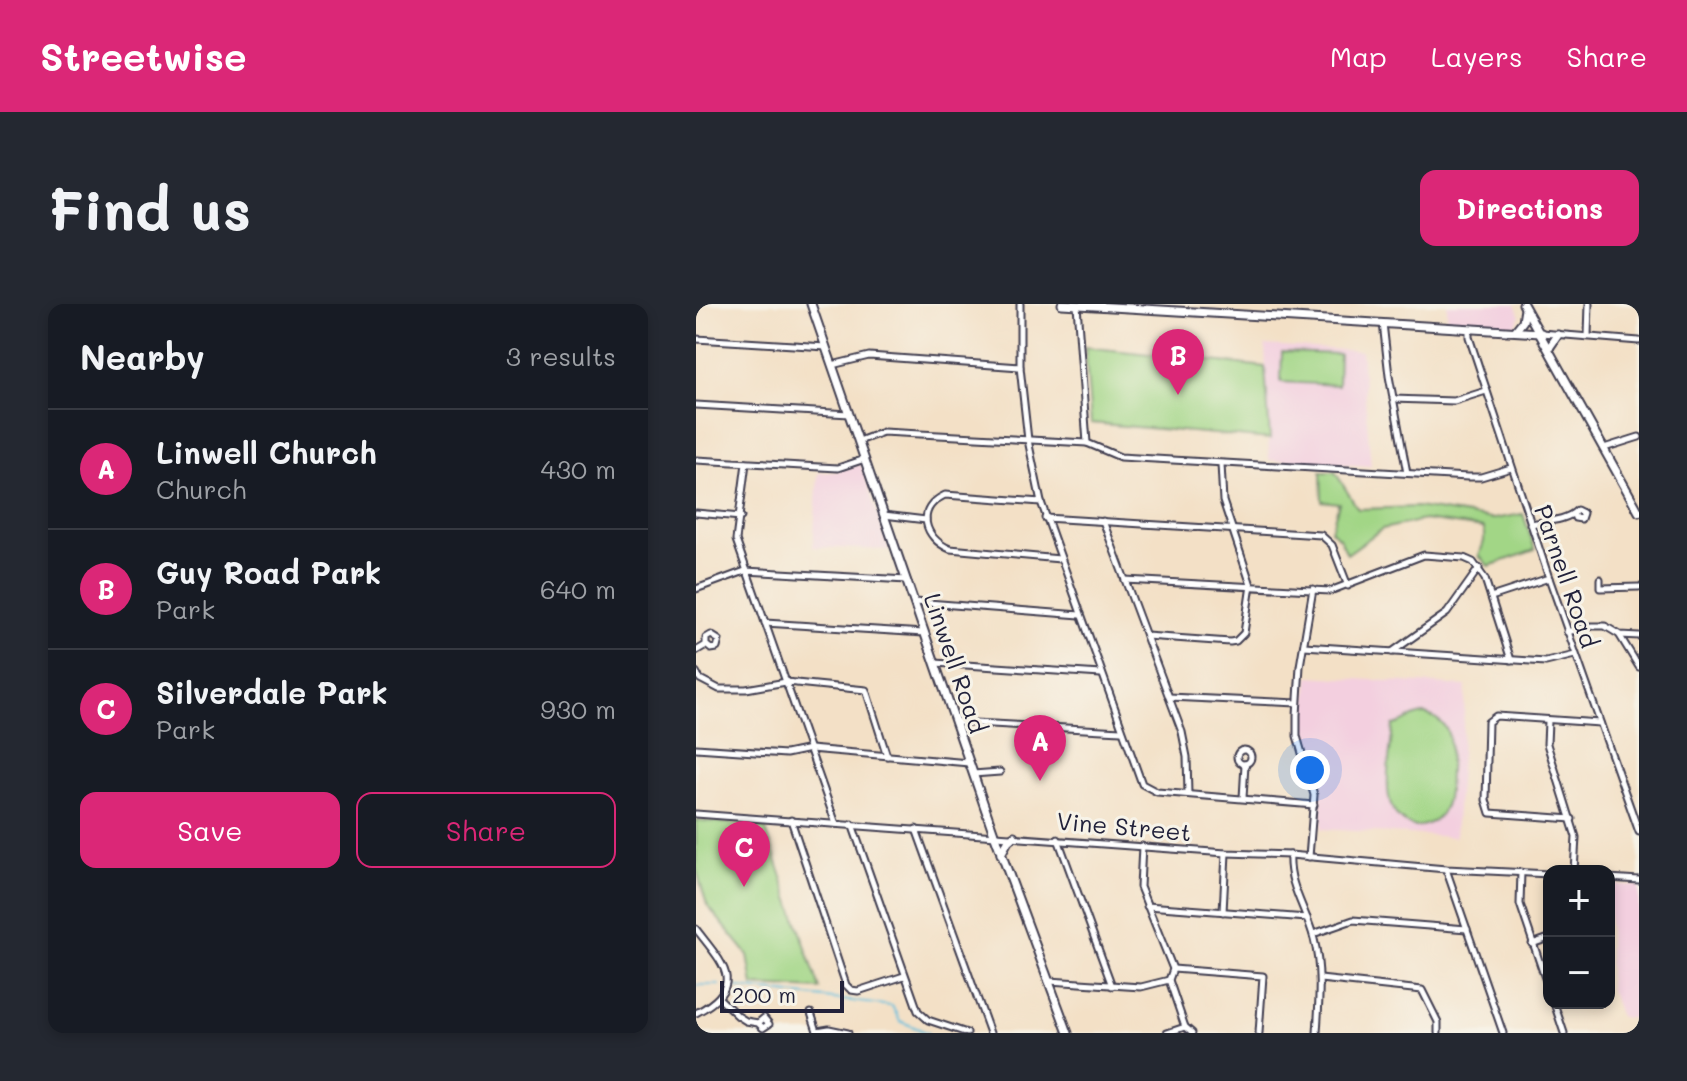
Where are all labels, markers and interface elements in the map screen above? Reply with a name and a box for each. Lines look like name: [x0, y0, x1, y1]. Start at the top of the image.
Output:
text: Streetwise: [40, 31, 247, 81]
text: Map: [1330, 38, 1387, 74]
text: Layers: [1431, 38, 1523, 74]
text: Share: [1567, 38, 1647, 74]
button: Directions: [1420, 170, 1639, 246]
text: Find us: [48, 172, 251, 245]
pin: B: [1152, 329, 1204, 395]
text: Nearby: [80, 334, 205, 379]
text: 3 results: [506, 339, 616, 373]
text: Linwell Church: [156, 432, 377, 472]
text: A: [97, 452, 115, 486]
text: 430 m: [540, 452, 616, 486]
text: Church: [156, 472, 246, 506]
street label: Parnell Road: [1528, 500, 1606, 652]
text: Guy Road Park: [156, 552, 381, 592]
text: B: [97, 572, 115, 606]
text: 640 m: [540, 572, 616, 606]
street label: Linwell Road: [918, 589, 994, 737]
text: Park: [156, 592, 215, 626]
text: Silverdale Park: [156, 672, 388, 712]
text: C: [96, 692, 116, 726]
text: 930 m: [540, 692, 616, 726]
text: Park: [156, 712, 215, 746]
pin: A: [1014, 715, 1066, 781]
your location: [1290, 750, 1330, 790]
button: Save: [80, 792, 340, 868]
button: Share: [356, 792, 616, 868]
street label: Vine Street: [1055, 805, 1193, 847]
pin: C: [718, 821, 770, 887]
map controls: [1543, 865, 1615, 1009]
button: +: [1543, 865, 1615, 937]
button: −: [1543, 937, 1615, 1009]
scale bar: [720, 977, 844, 1013]
text: 200 m: [732, 980, 796, 1009]

